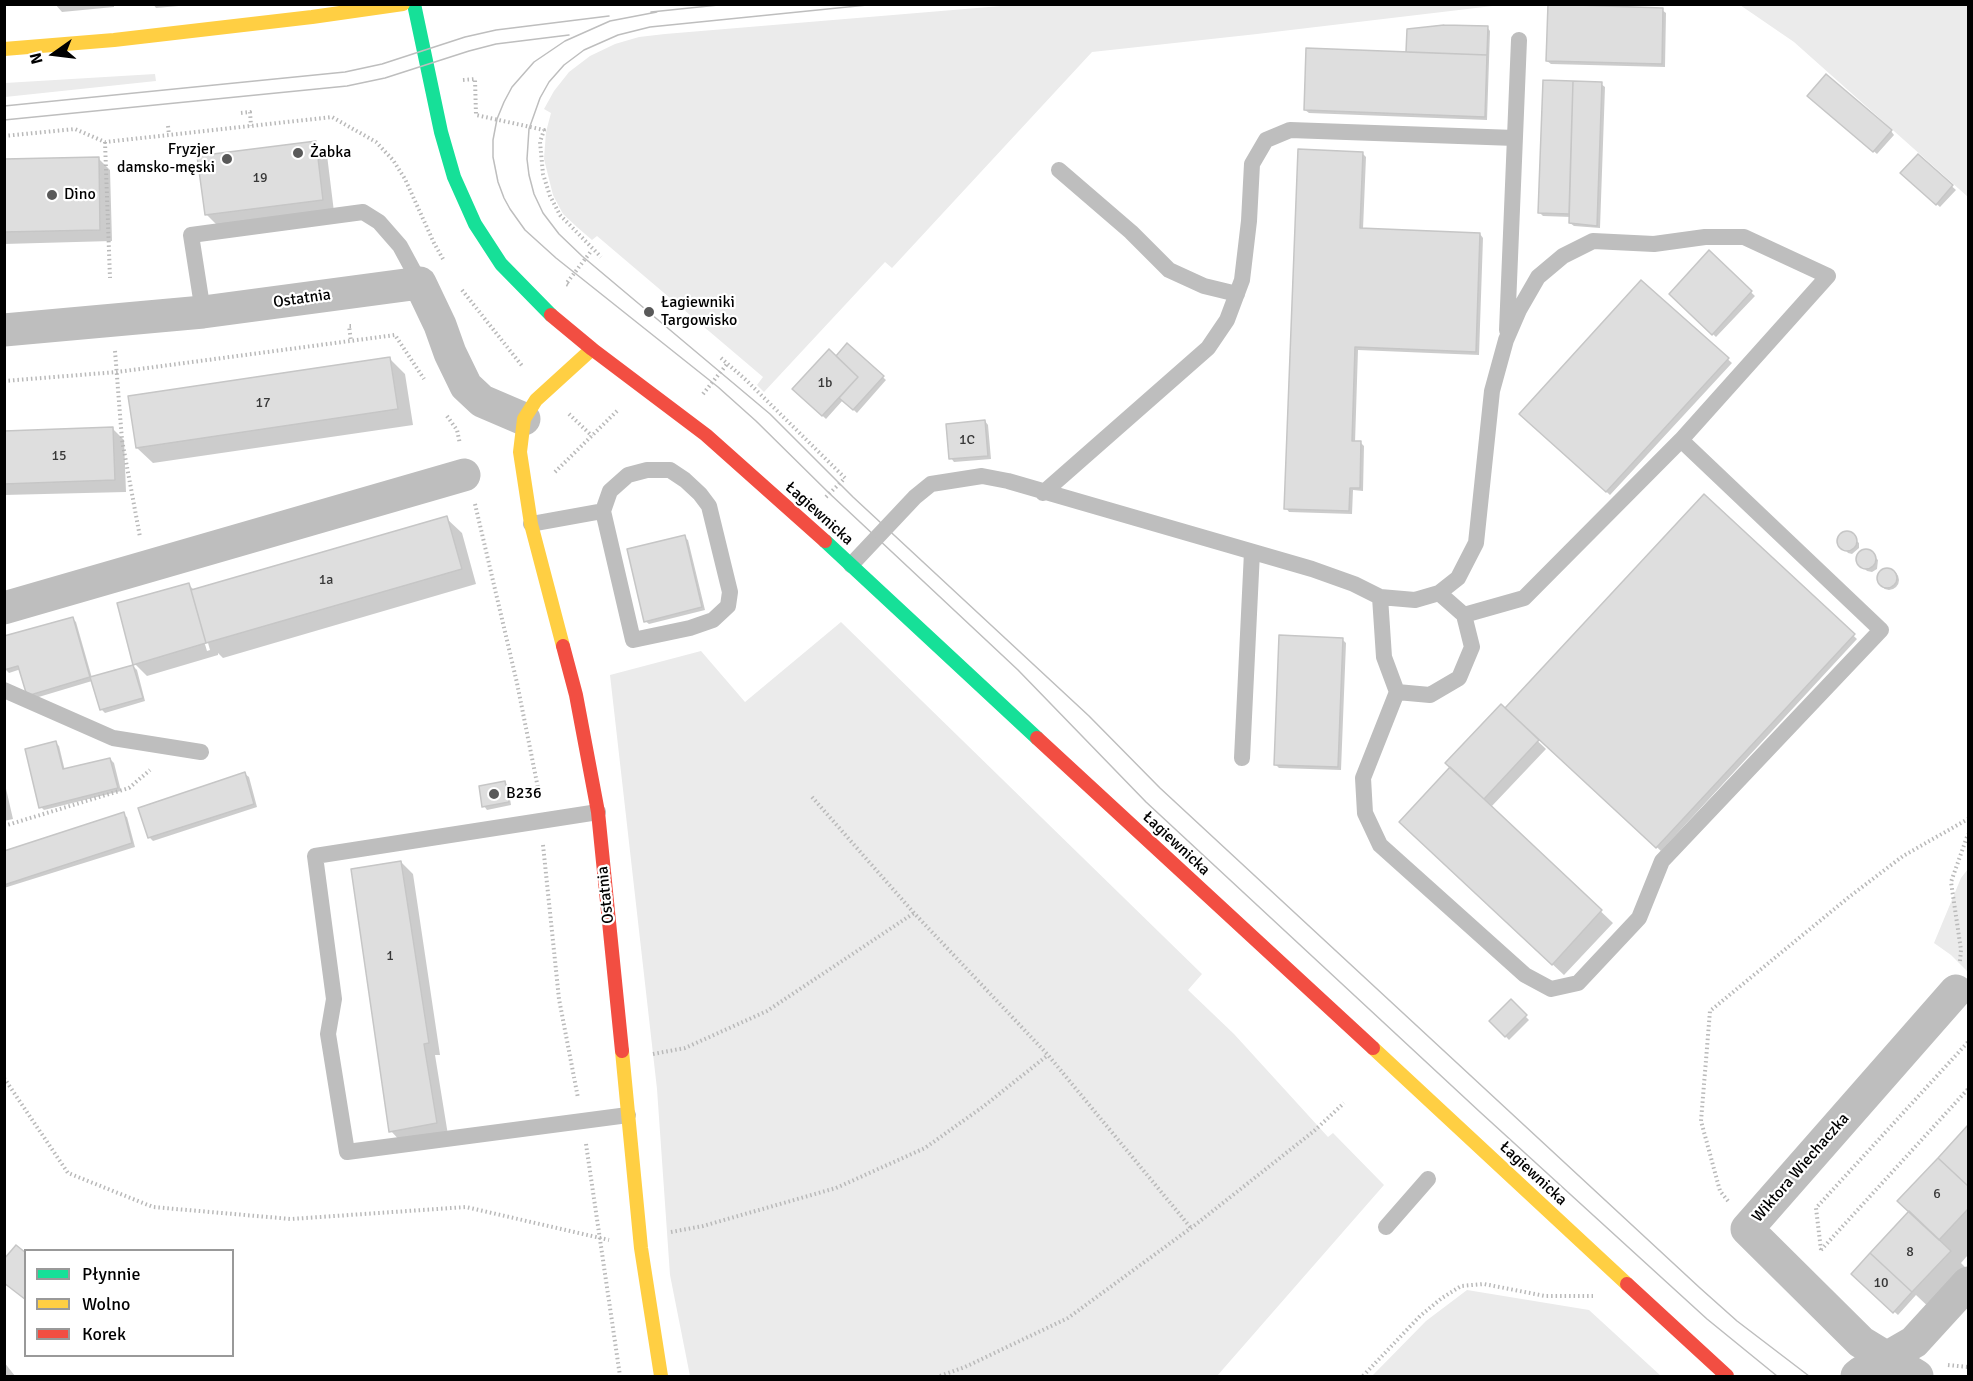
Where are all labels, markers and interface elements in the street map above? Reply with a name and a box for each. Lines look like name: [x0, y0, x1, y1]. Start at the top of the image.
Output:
north arrow: [24, 24, 84, 84]
text: N: [25, 51, 48, 66]
place label: Fryzjer damsko-męski: [117, 140, 215, 178]
place label: Żabka: [310, 143, 351, 163]
marker: Żabka: [291, 146, 305, 160]
marker: Fryzjer damsko-męski: [220, 152, 234, 166]
house number: 19: [252, 170, 268, 186]
place label: Dino: [64, 185, 96, 205]
marker: Dino: [45, 188, 59, 202]
street label: Ostatnia: [272, 285, 332, 313]
place label: Łagiewniki Targowisko: [661, 293, 737, 331]
marker: Łagiewniki Targowisko: [642, 305, 656, 319]
house number: 1b: [818, 375, 832, 391]
house number: 17: [255, 395, 271, 411]
house number: 1C: [959, 432, 975, 448]
house number: 15: [51, 448, 67, 464]
street label: Łagiewnicka: [781, 478, 857, 550]
house number: 1a: [319, 572, 333, 588]
place label: B236: [506, 784, 542, 804]
marker: B236: [487, 787, 501, 801]
street label: Łagiewnicka: [1138, 808, 1214, 880]
street label: Ostatnia: [593, 865, 619, 925]
house number: 1: [386, 948, 394, 964]
street label: Wiktora Wiechaczka: [1748, 1110, 1854, 1226]
street label: Łagiewnicka: [1495, 1138, 1571, 1210]
house number: 6: [1933, 1186, 1941, 1202]
house number: 8: [1906, 1244, 1914, 1260]
legend: [24, 1249, 234, 1357]
text: Płynnie: [82, 1263, 140, 1285]
house number: 10: [1873, 1275, 1889, 1291]
text: Wolno: [82, 1293, 130, 1315]
text: Korek: [82, 1323, 126, 1345]

